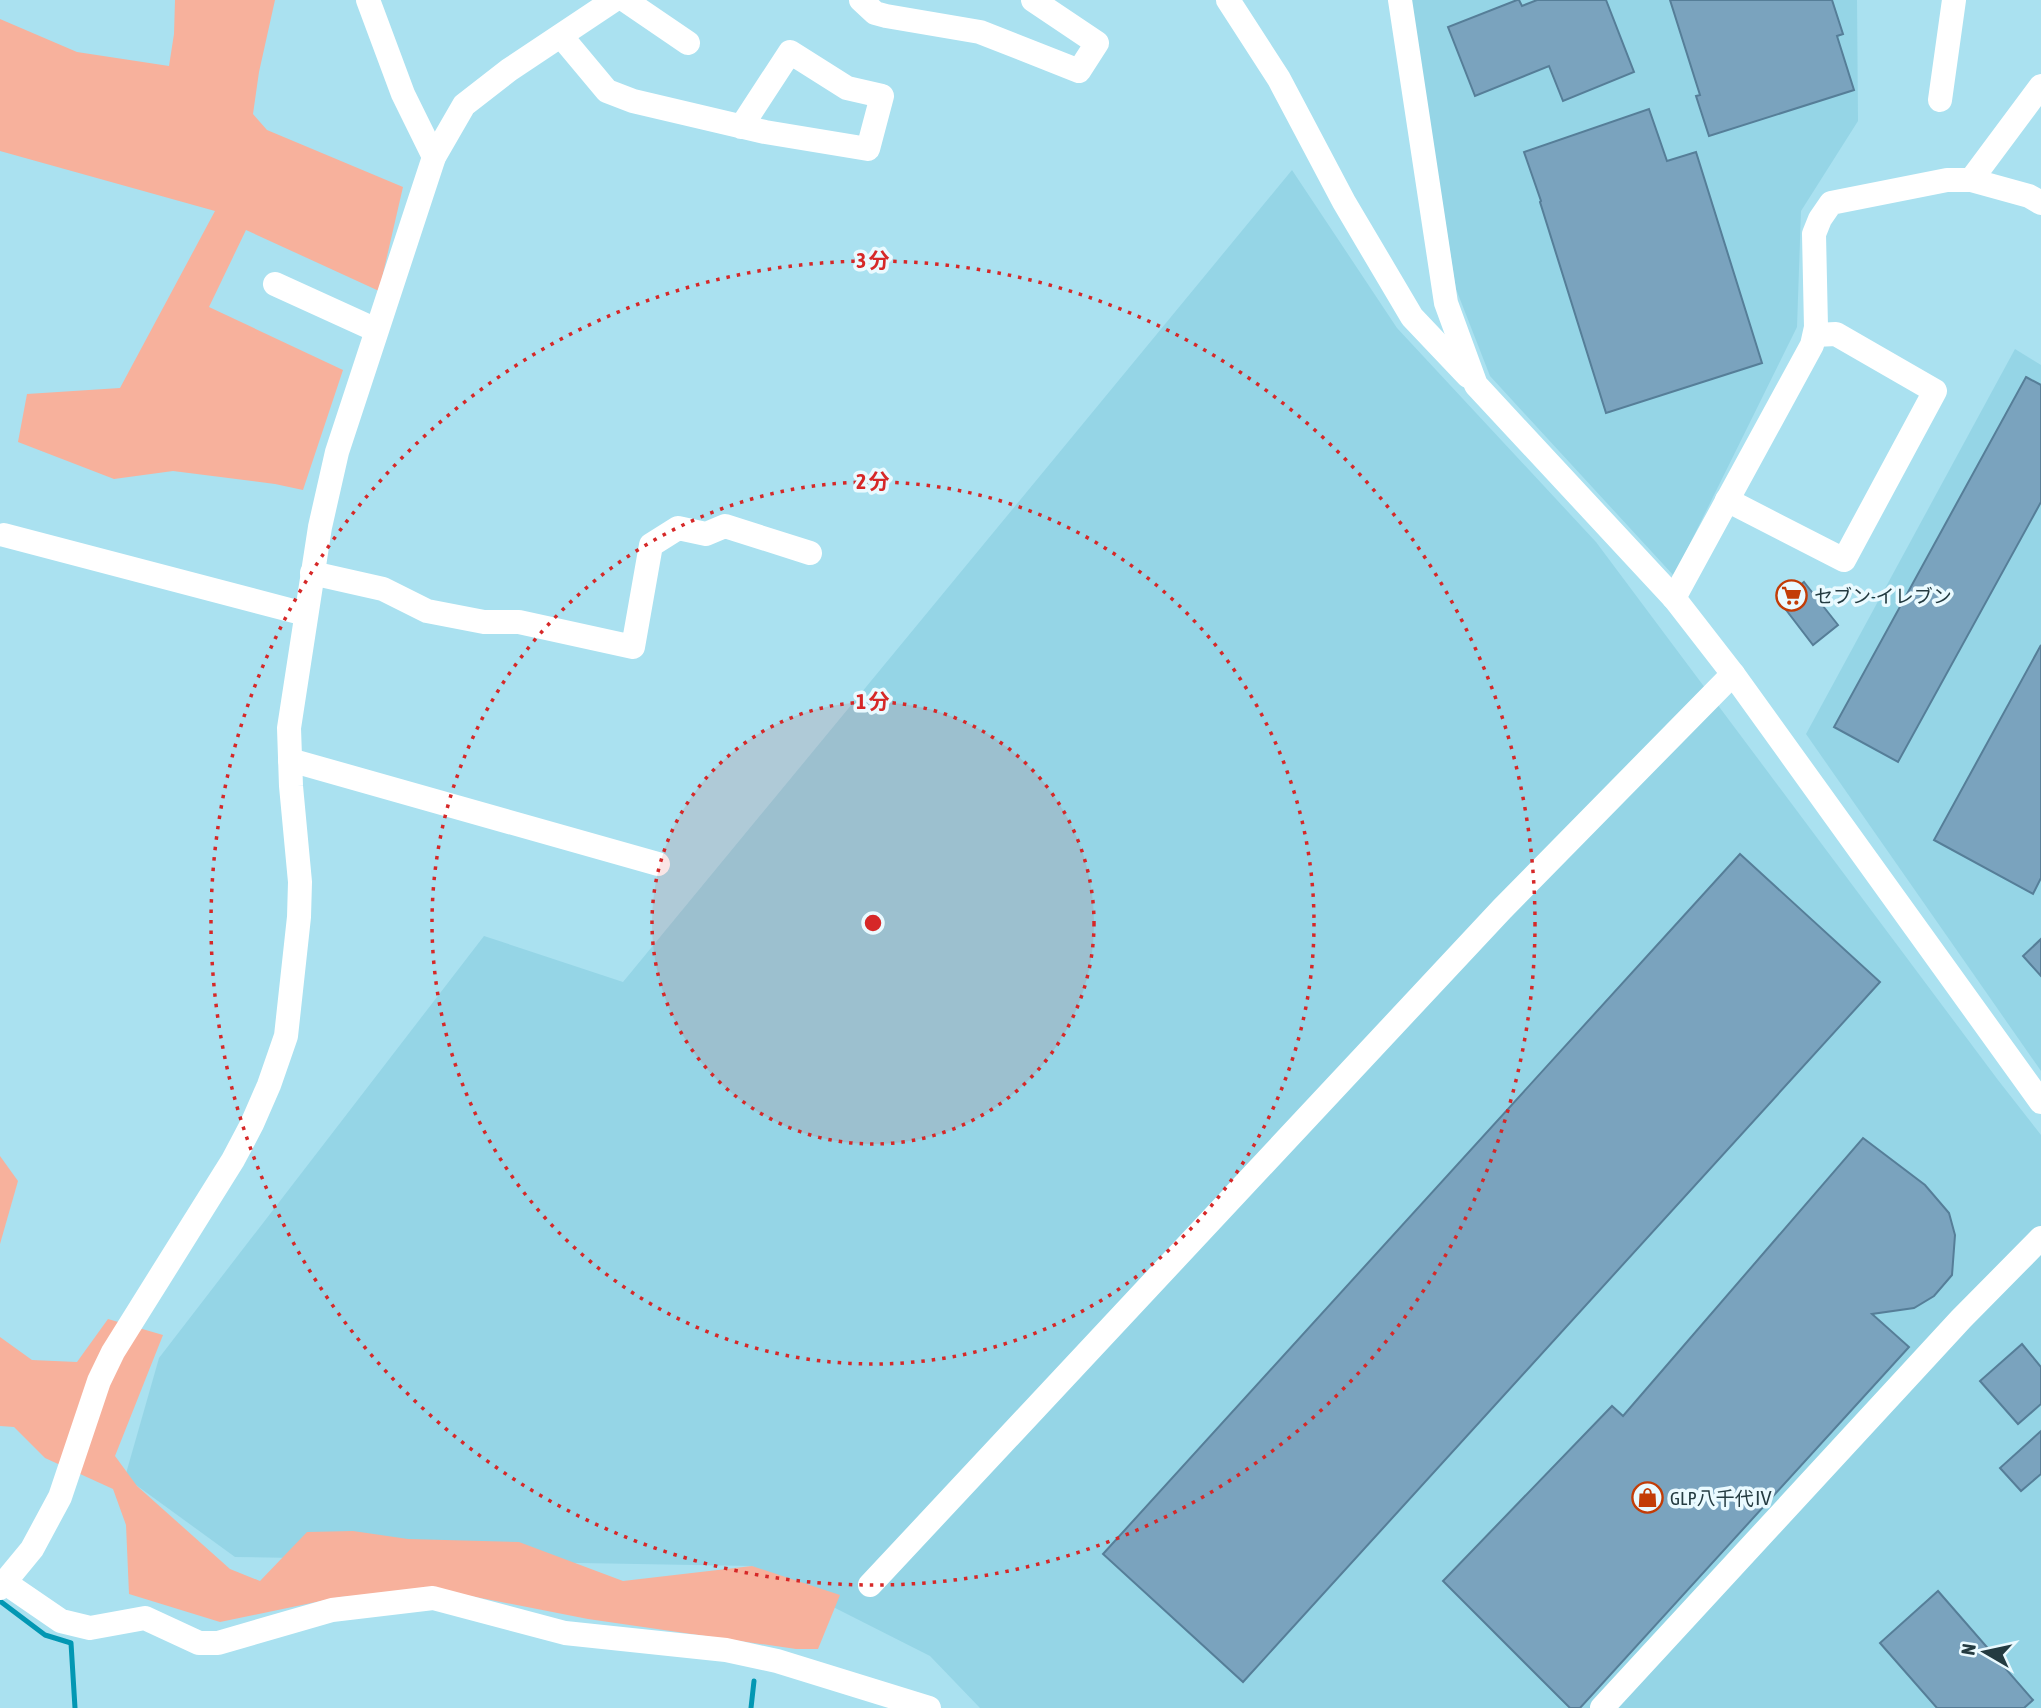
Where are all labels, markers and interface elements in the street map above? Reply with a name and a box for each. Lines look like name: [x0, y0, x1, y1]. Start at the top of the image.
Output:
text: 3 分: [856, 248, 890, 272]
text: 2 分: [856, 469, 890, 493]
supermarket icon: セブン-イレブン: [1774, 579, 1808, 613]
place label: セブン-イレブン: [1814, 585, 1952, 607]
text: 1 分: [856, 689, 890, 713]
centre of rings: [861, 911, 885, 935]
shop icon: GLP八千代Ⅳ: [1630, 1481, 1664, 1515]
place label: GLP八千代Ⅳ: [1670, 1487, 1773, 1509]
north arrow: [1950, 1617, 2020, 1687]
text: N: [1956, 1642, 1980, 1657]

